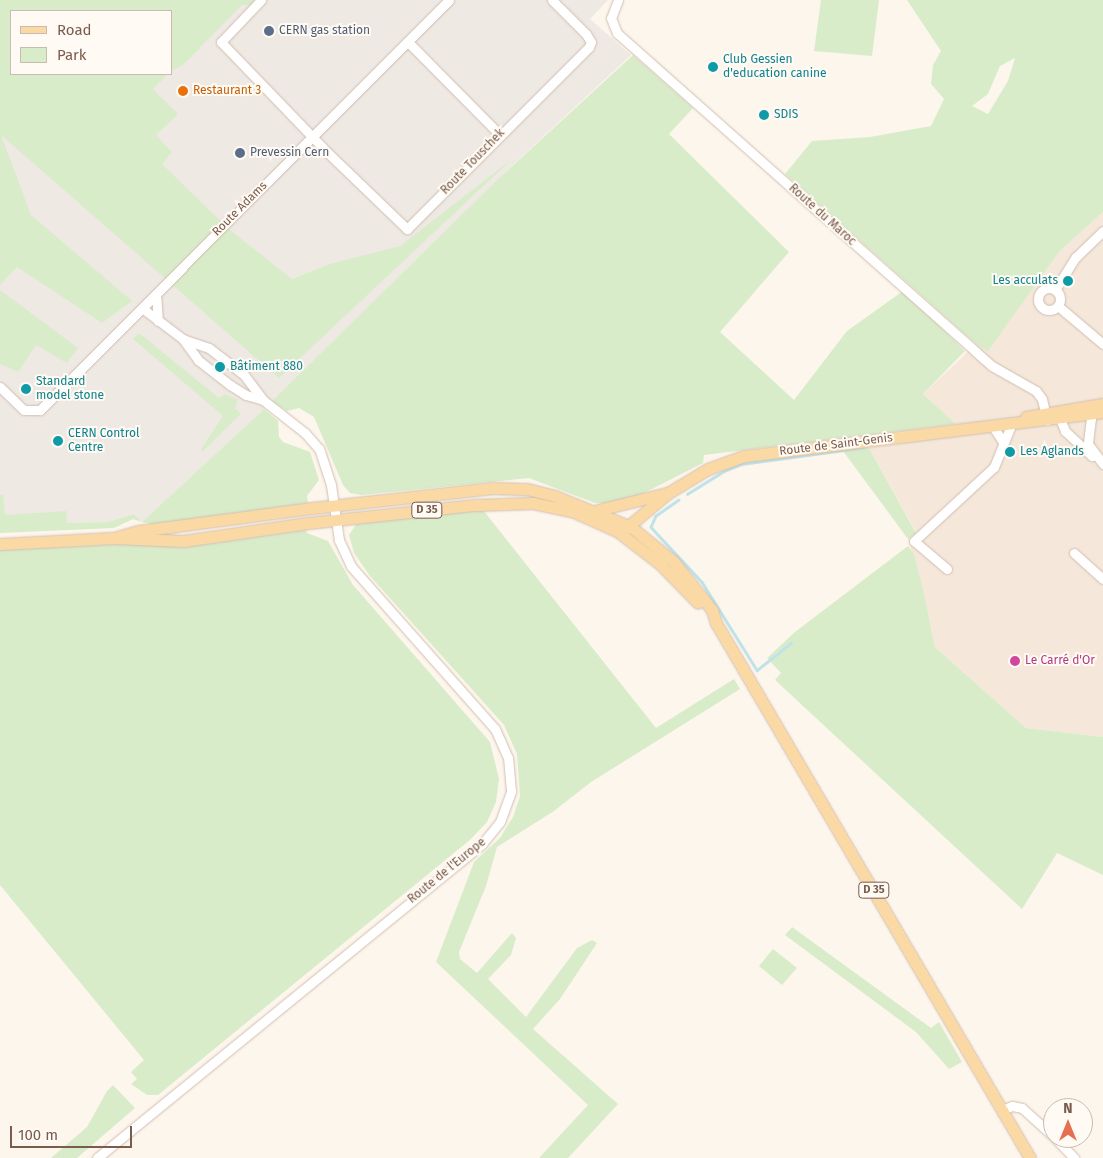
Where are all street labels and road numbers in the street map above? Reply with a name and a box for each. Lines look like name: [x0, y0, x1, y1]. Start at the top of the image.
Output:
street label: Route Touschek: [438, 126, 508, 198]
street label: Route Adams: [210, 179, 270, 239]
street label: Route du Maroc: [786, 181, 858, 249]
street label: Route de Saint-Genis: [778, 431, 894, 459]
road number: D 35: [411, 502, 443, 518]
street label: Route de l'Europe: [405, 835, 489, 907]
road number: D 35: [858, 882, 890, 898]

